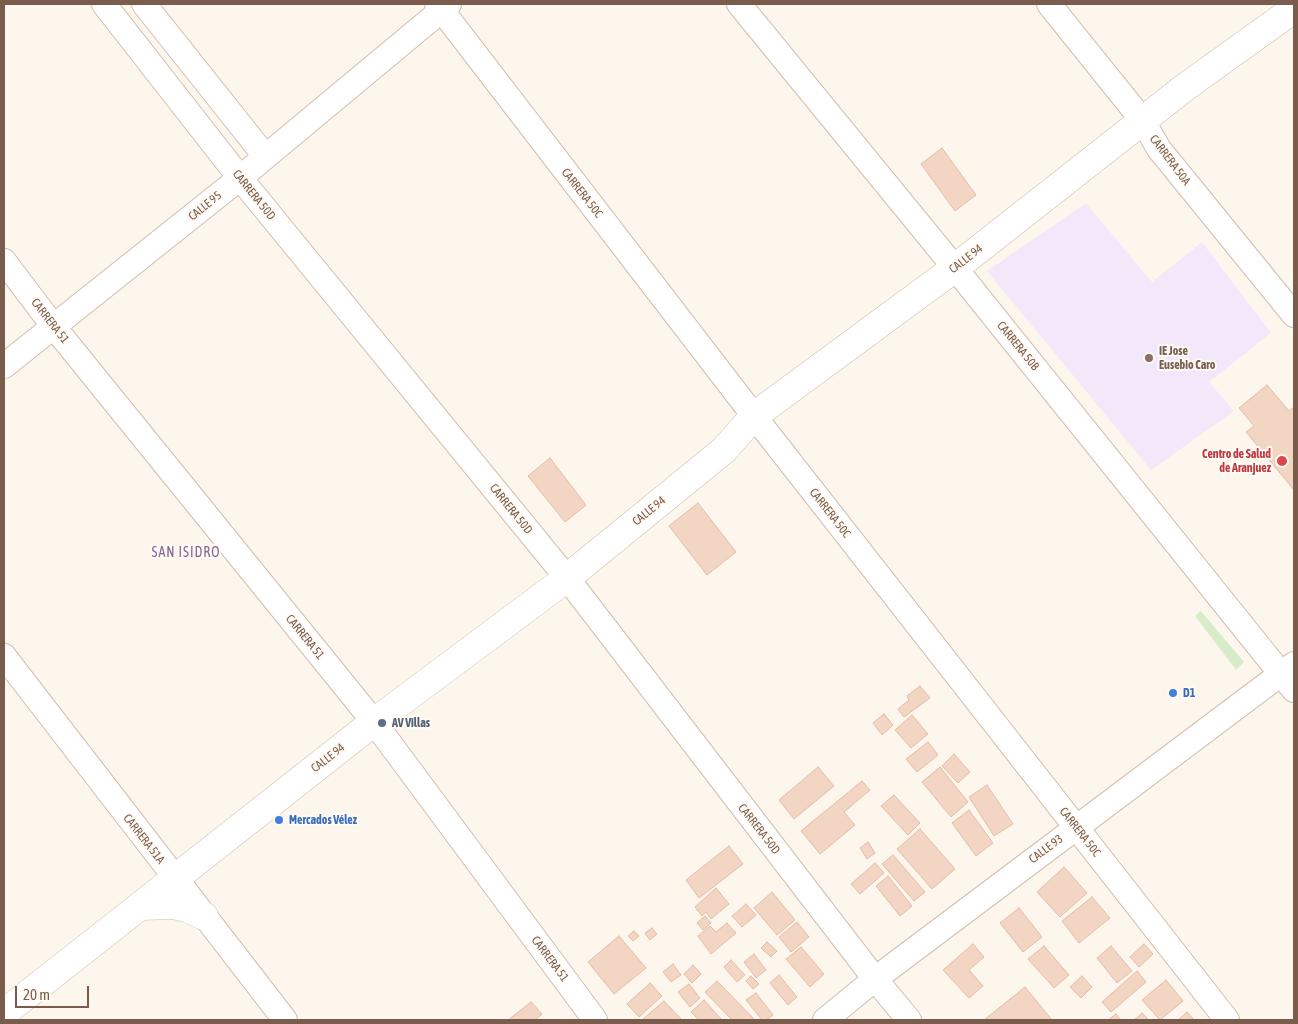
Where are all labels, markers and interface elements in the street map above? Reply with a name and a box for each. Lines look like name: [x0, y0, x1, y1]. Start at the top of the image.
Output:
street label: CARRERA 50A: [1146, 132, 1194, 188]
street label: CARRERA 50C: [558, 165, 606, 221]
street label: CARRERA 50D: [230, 167, 278, 223]
street label: CALLE 95: [185, 188, 225, 224]
street label: CALLE 94: [946, 241, 986, 277]
street label: CARRERA 51: [28, 296, 72, 346]
street label: CARRERA 50B: [994, 319, 1042, 373]
place label: IE Jose Eusebio Caro: [1159, 344, 1215, 372]
marker: IE Jose Eusebio Caro: [1143, 352, 1155, 364]
place label: Centro de Salud de Aranjuez: [1202, 447, 1271, 475]
marker: Centro de Salud de Aranjuez: [1275, 454, 1289, 468]
street label: CARRERA 50D: [487, 481, 535, 537]
street label: CARRERA 50C: [806, 485, 854, 541]
street label: CALLE 94: [629, 493, 669, 529]
district label: SAN ISIDRO: [150, 545, 222, 561]
street label: CARRERA 51: [283, 612, 327, 662]
place label: D1: [1183, 686, 1195, 700]
marker: D1: [1167, 687, 1179, 699]
place label: AV Villas: [392, 716, 430, 730]
marker: AV Villas: [376, 717, 388, 729]
street label: CALLE 94: [308, 740, 348, 776]
street label: CARRERA 50D: [735, 801, 783, 857]
street label: CARRERA 50C: [1056, 804, 1104, 860]
street label: CARRERA 51A: [120, 811, 168, 867]
place label: Mercados Vélez: [289, 813, 357, 827]
marker: Mercados Vélez: [273, 814, 285, 826]
street label: CALLE 93: [1026, 832, 1066, 866]
street label: CARRERA 51: [528, 933, 572, 985]
scale bar: [18, 976, 91, 1008]
text: 20 m: [23, 986, 50, 1003]

